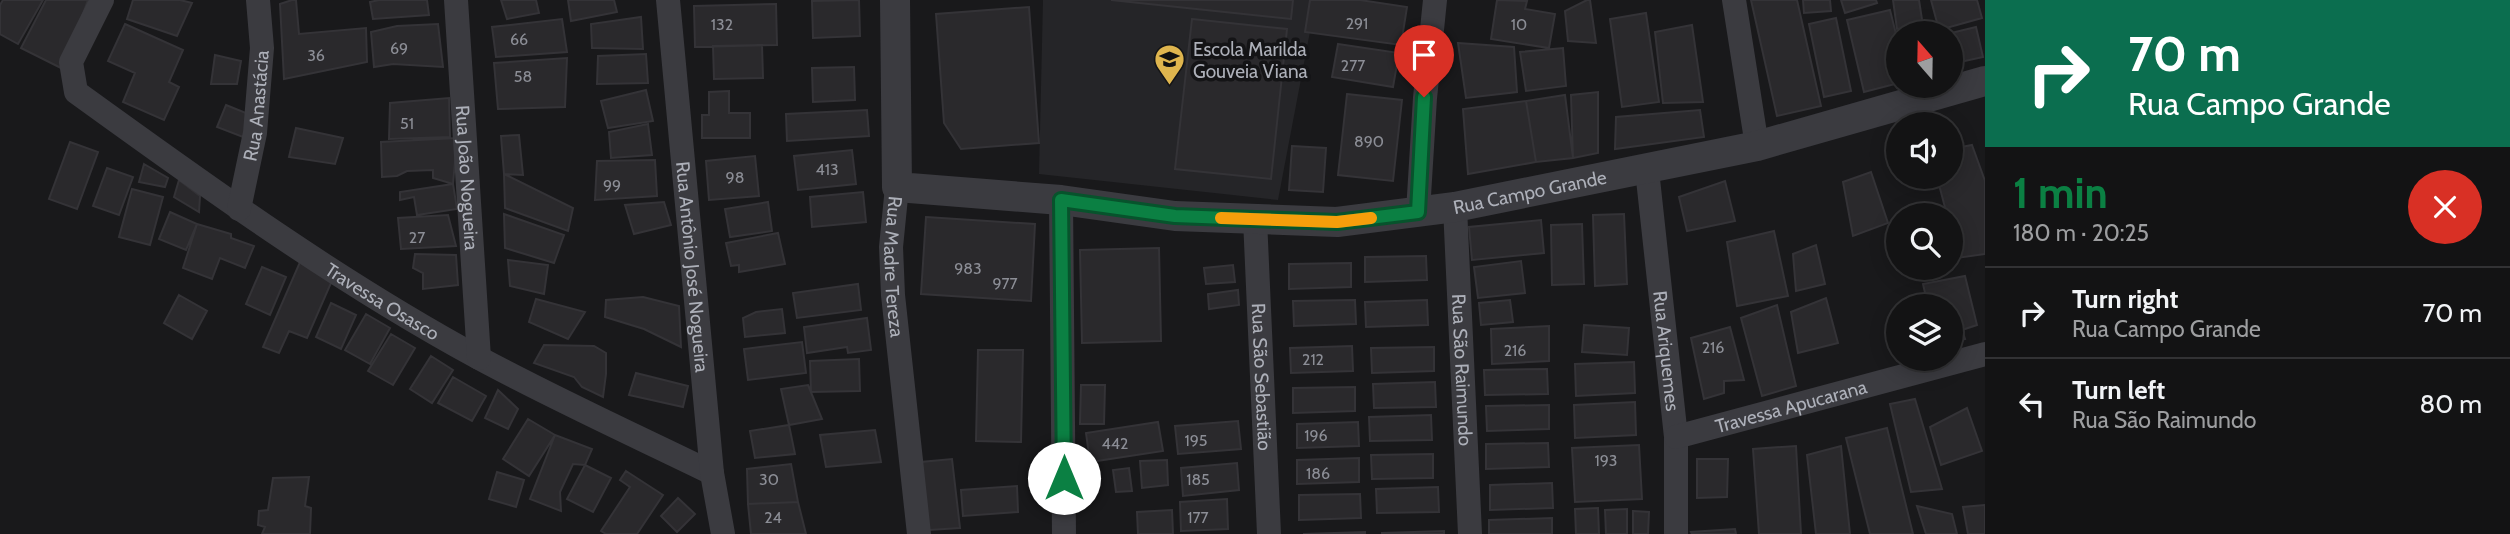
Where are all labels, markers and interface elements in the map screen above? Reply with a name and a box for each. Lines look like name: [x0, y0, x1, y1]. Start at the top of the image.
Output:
house number: 291: [1346, 14, 1368, 33]
house number: 132: [711, 15, 733, 34]
house number: 10: [1511, 15, 1527, 34]
north arrow: [1886, 21, 1964, 98]
map controls: [1886, 21, 1963, 371]
text: 70 m: [2128, 24, 2241, 83]
pin: [1394, 25, 1454, 97]
icon: right: [2013, 28, 2104, 119]
house number: 66: [510, 30, 528, 49]
icon: arrive: [1405, 36, 1443, 74]
place label: Escola Marilda Gouveia Viana: [1193, 38, 1308, 83]
house number: 69: [390, 39, 408, 58]
school or university icon: Escola Marilda Gouveia Viana: [1153, 43, 1187, 87]
house number: 36: [307, 46, 325, 65]
street label: Rua Anastácia: [238, 49, 273, 163]
house number: 277: [1341, 56, 1365, 75]
house number: 58: [514, 67, 532, 86]
text: Rua Campo Grande: [2128, 84, 2391, 123]
street label: Rua João Nogueira: [451, 104, 484, 251]
button: sound: [1886, 112, 1963, 189]
house number: 51: [400, 114, 414, 133]
house number: 890: [1354, 132, 1384, 151]
street label: Rua Antônio José Nogueira: [672, 160, 714, 373]
house number: 413: [815, 160, 839, 179]
street label: Rua Campo Grande: [1451, 165, 1609, 219]
text: 1 min: [2013, 167, 2108, 219]
house number: 98: [726, 168, 744, 187]
button: close: [2408, 170, 2482, 244]
house number: 99: [603, 176, 621, 195]
street label: Rua Madre Tereza: [879, 195, 909, 338]
button: search: [1886, 203, 1963, 280]
text: 180 m · 20:25: [2013, 219, 2149, 247]
house number: 27: [409, 228, 425, 247]
street label: Travessa Osasco: [321, 258, 444, 345]
house number: 983: [954, 259, 982, 278]
house number: 977: [992, 274, 1018, 293]
text: Turn right: [2072, 283, 2178, 315]
street label: Rua Ariquemes: [1649, 290, 1685, 412]
street label: Rua São Raimundo: [1447, 293, 1477, 446]
button: layers: [1886, 294, 1963, 371]
icon: right: [2013, 294, 2051, 332]
text: 70 m: [2422, 297, 2482, 329]
street label: Rua São Sebastião: [1247, 302, 1277, 451]
text: Rua Campo Grande: [2072, 315, 2261, 343]
house number: 216: [1702, 338, 1724, 357]
house number: 216: [1504, 341, 1526, 360]
house number: 212: [1302, 350, 1324, 369]
text: Turn left: [2072, 374, 2165, 406]
street label: Travessa Apucarana: [1713, 375, 1869, 437]
icon: left: [2013, 385, 2051, 423]
text: 80 m: [2419, 388, 2482, 420]
text: Rua São Raimundo: [2072, 406, 2256, 434]
house number: 196: [1304, 426, 1328, 445]
house number: 195: [1185, 431, 1207, 450]
house number: 442: [1102, 434, 1128, 453]
position arrow: [1027, 441, 1101, 515]
house number: 193: [1595, 451, 1617, 470]
house number: 186: [1306, 464, 1330, 483]
house number: 30: [759, 470, 779, 489]
house number: 185: [1186, 470, 1210, 489]
house number: 24: [764, 508, 782, 527]
house number: 177: [1187, 508, 1209, 527]

